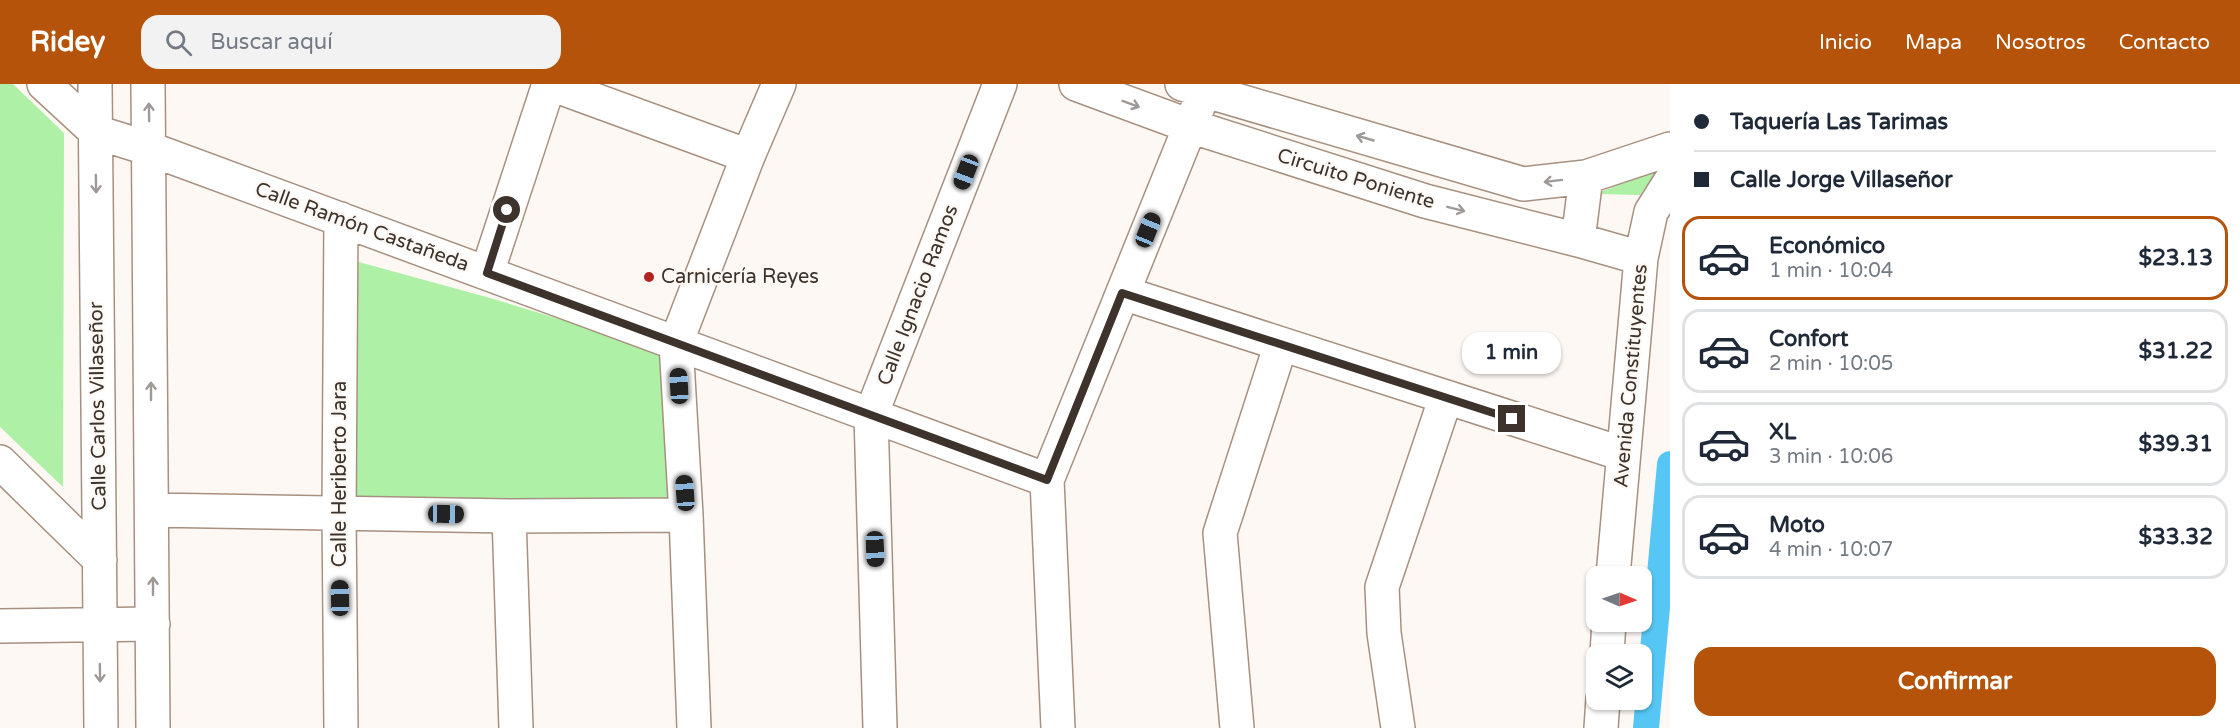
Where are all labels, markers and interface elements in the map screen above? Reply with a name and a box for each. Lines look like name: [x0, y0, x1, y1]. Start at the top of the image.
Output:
search box: [141, 15, 561, 69]
text: Ridey: [30, 25, 105, 59]
icon: search: [162, 26, 195, 59]
text: Buscar aquí: [210, 29, 333, 55]
text: Inicio: [1819, 30, 1872, 55]
text: Mapa: [1905, 30, 1962, 55]
text: Nosotros: [1995, 30, 2086, 55]
text: Contacto: [2119, 30, 2210, 55]
one-way arrow: [1121, 99, 1140, 110]
one-way arrow: [143, 102, 155, 122]
text: Taquería Las Tarimas: [1730, 109, 1948, 135]
one-way arrow: [1356, 132, 1375, 143]
street label: Circuito Poniente: [1274, 144, 1438, 214]
car: [951, 152, 981, 192]
text: Calle Jorge Villaseñor: [1730, 167, 1953, 193]
one-way arrow: [90, 174, 102, 194]
one-way arrow: [1544, 175, 1564, 186]
street label: Calle Ramón Castañeda: [252, 177, 472, 277]
route start: [493, 196, 520, 223]
street label: Calle Ignacio Ramos: [872, 201, 964, 389]
one-way arrow: [1447, 204, 1466, 216]
car: [1133, 210, 1163, 250]
icon: car: [1697, 231, 1751, 285]
text: Económico: [1769, 233, 1885, 259]
text: $23.13: [2138, 245, 2213, 271]
text: 1 min · 10:04: [1769, 259, 1893, 283]
street label: Avenida Constituyentes: [1609, 263, 1653, 489]
place label: Carnicería Reyes: [661, 265, 819, 289]
marker: Carnicería Reyes: [642, 270, 656, 284]
street label: Calle Carlos Villaseñor: [84, 301, 112, 511]
icon: car: [1697, 324, 1751, 378]
text: Confort: [1769, 326, 1848, 352]
callout: 1 min: [1462, 332, 1562, 374]
text: $31.22: [2138, 338, 2213, 364]
text: 1 min: [1485, 341, 1538, 365]
text: 2 min · 10:05: [1769, 352, 1893, 376]
car: [669, 368, 689, 404]
one-way arrow: [145, 381, 157, 401]
street label: Calle Heriberto Jara: [328, 381, 352, 567]
route end: [1498, 405, 1525, 432]
icon: car: [1697, 417, 1751, 471]
text: XL: [1769, 419, 1796, 445]
text: $39.31: [2138, 431, 2213, 457]
text: 3 min · 10:06: [1769, 445, 1893, 469]
car: [675, 474, 695, 512]
car: [428, 505, 464, 523]
icon: car: [1697, 510, 1751, 564]
text: Moto: [1769, 512, 1825, 538]
text: $33.32: [2138, 524, 2213, 550]
car: [865, 531, 885, 567]
text: 4 min · 10:07: [1769, 538, 1893, 562]
north arrow: [1586, 566, 1652, 632]
map controls: [1586, 566, 1652, 710]
one-way arrow: [147, 576, 158, 596]
car: [331, 580, 349, 616]
button: layers: [1586, 644, 1652, 710]
button: Confirmar: [1694, 647, 2216, 716]
one-way arrow: [94, 663, 106, 683]

